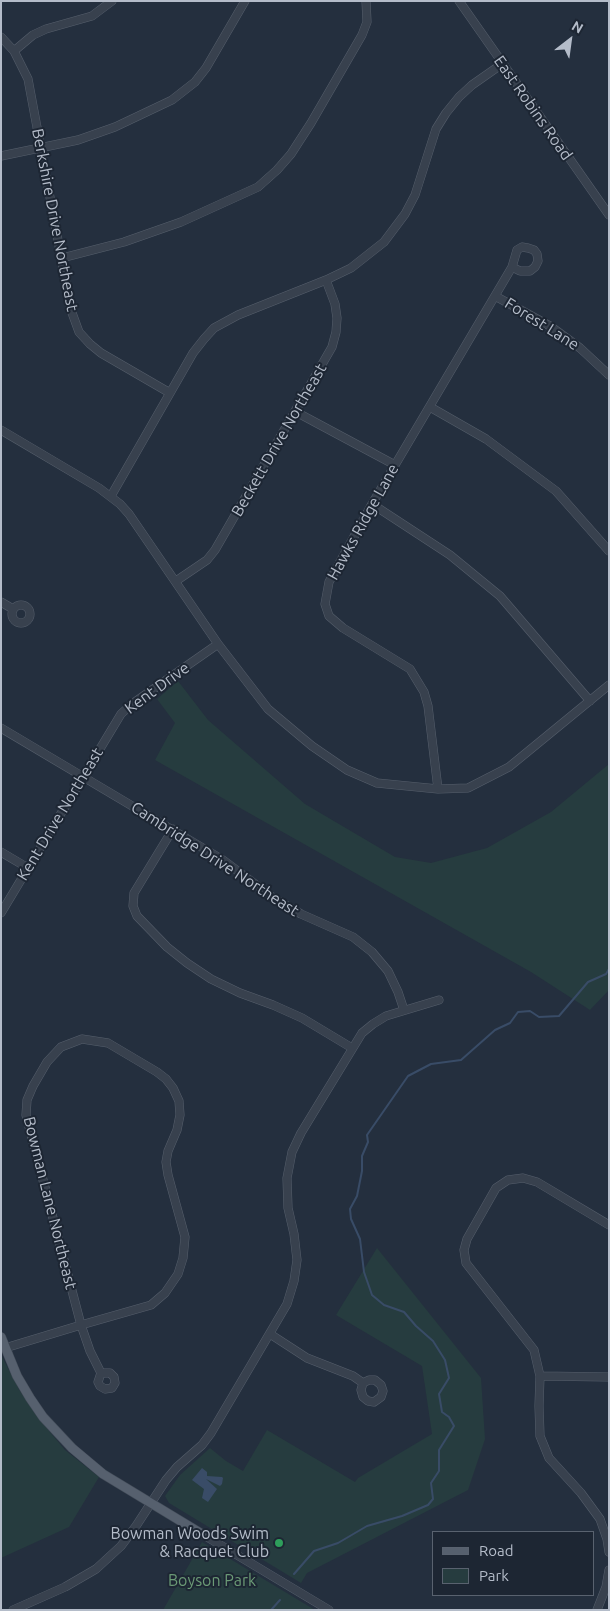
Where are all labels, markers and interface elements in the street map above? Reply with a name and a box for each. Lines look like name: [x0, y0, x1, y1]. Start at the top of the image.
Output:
north arrow: [545, 15, 595, 65]
text: N: [569, 17, 586, 37]
street label: East Robins Road: [490, 52, 576, 164]
street label: Berkshire Drive Northeast: [28, 127, 82, 313]
street label: Forest Lane: [501, 294, 583, 354]
street label: Beckett Drive Northeast: [227, 360, 331, 520]
street label: Hawks Ridge Lane: [323, 461, 403, 583]
street label: Kent Drive: [121, 658, 193, 718]
street label: Kent Drive Northeast: [13, 744, 107, 884]
street label: Cambridge Drive Northeast: [127, 798, 303, 920]
street label: Bowman Lane Northeast: [19, 1115, 81, 1291]
place label: Bowman Woods Swim & Racquet Club: [111, 1524, 269, 1562]
legend: [432, 1531, 595, 1596]
marker: Bowman Woods Swim & Racquet Club: [273, 1537, 285, 1549]
text: Road: [479, 1542, 514, 1559]
text: Park: [479, 1567, 509, 1584]
park label: Boyson Park: [168, 1571, 256, 1591]

